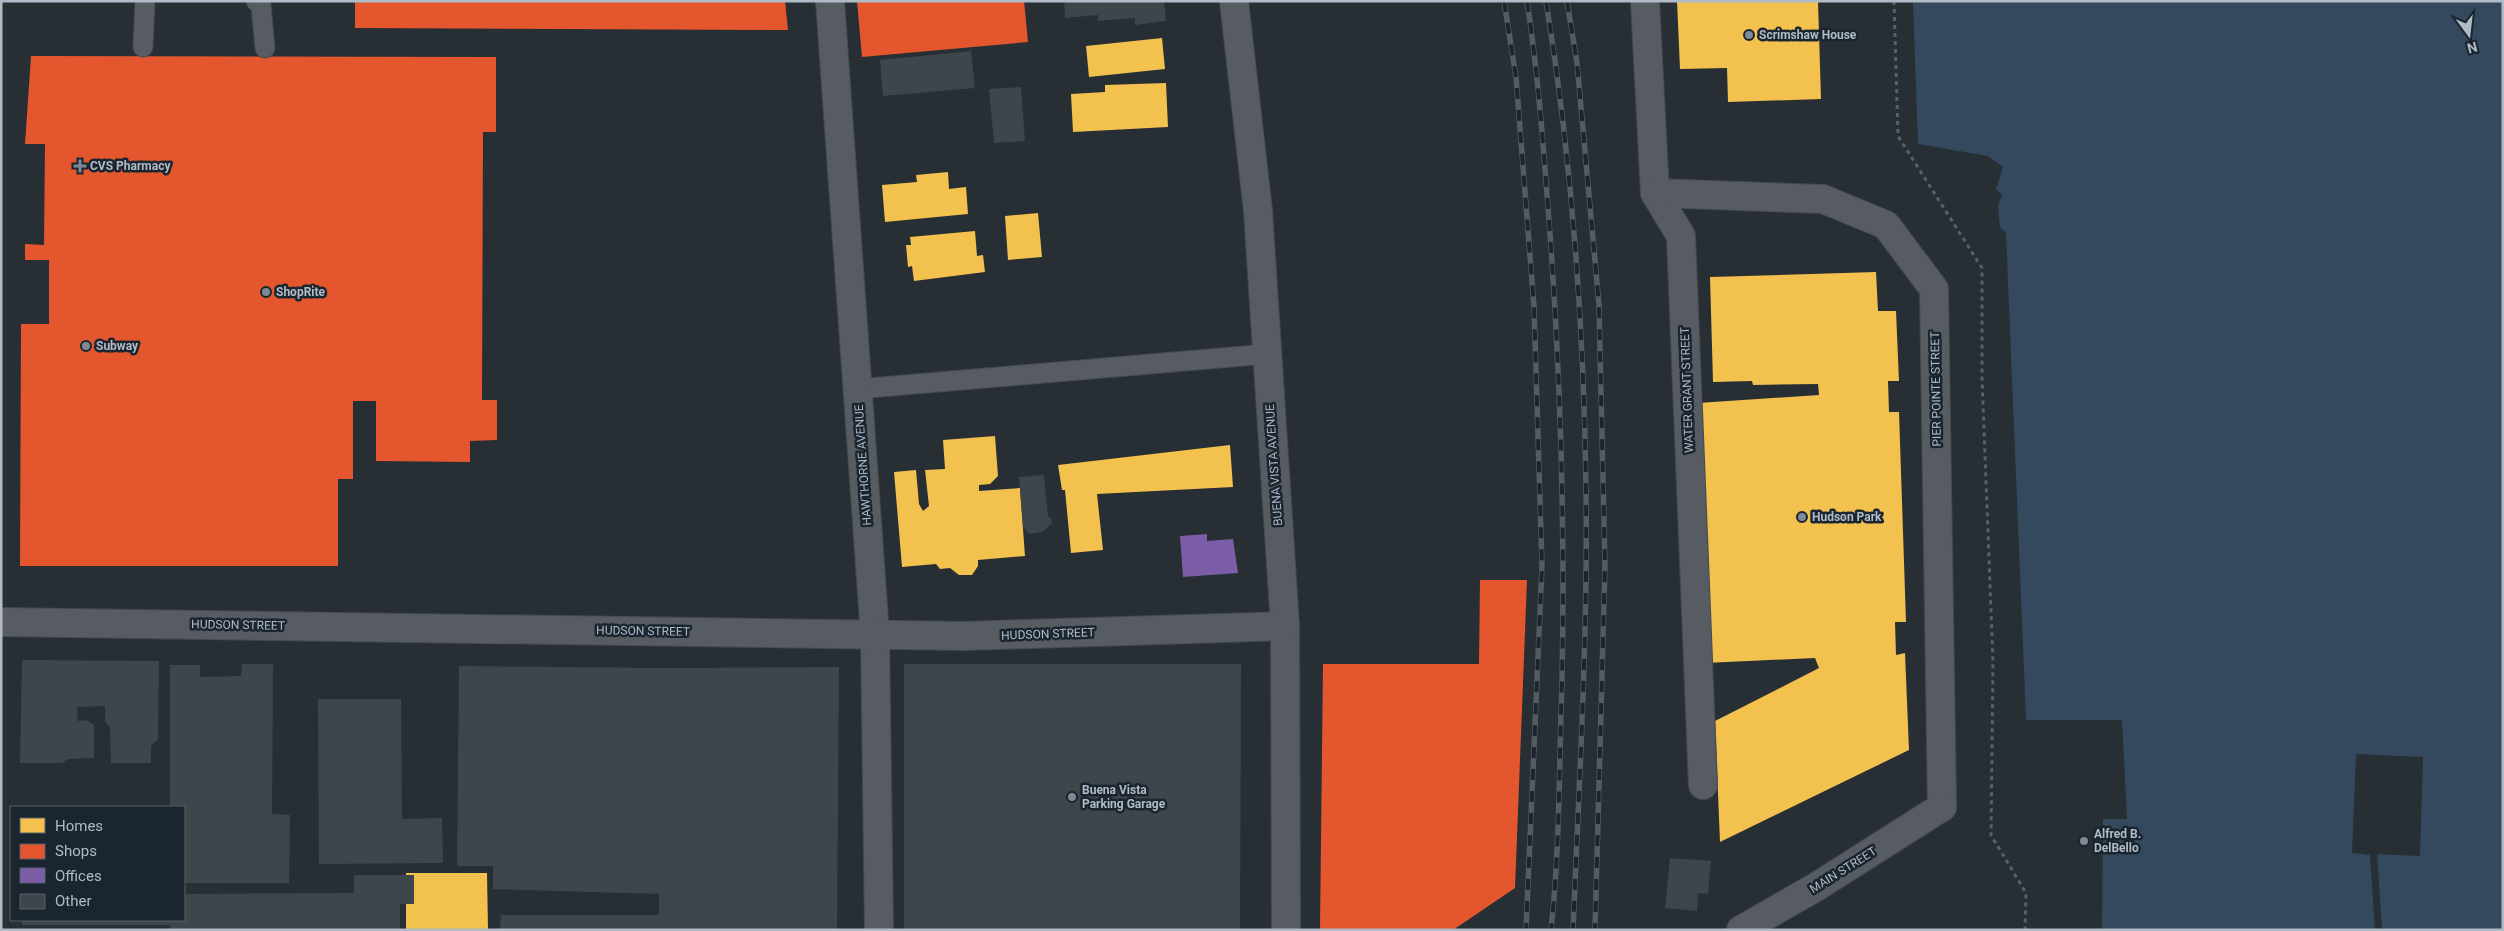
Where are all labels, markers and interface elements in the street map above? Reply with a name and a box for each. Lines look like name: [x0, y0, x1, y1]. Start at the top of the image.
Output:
north arrow: [2444, 10, 2494, 60]
place label: Scrimshaw House: [1759, 28, 1857, 42]
marker: Scrimshaw House: [1743, 29, 1755, 41]
text: N: [2466, 39, 2479, 57]
place label: CVS Pharmacy: [90, 159, 171, 173]
marker: CVS Pharmacy: [74, 160, 86, 172]
place label: ShopRite: [276, 285, 326, 299]
marker: ShopRite: [260, 286, 272, 298]
street label: WATER GRANT STREET: [1678, 327, 1696, 453]
street label: PIER POINTE STREET: [1928, 331, 1944, 447]
place label: Subway: [96, 339, 139, 353]
marker: Subway: [80, 340, 92, 352]
street label: BUENA VISTA AVENUE: [1263, 403, 1285, 526]
street label: HAWTHORNE AVENUE: [852, 404, 874, 526]
place label: Hudson Park: [1812, 510, 1882, 524]
marker: Hudson Park: [1796, 511, 1808, 523]
street label: HUDSON STREET: [191, 617, 285, 633]
street label: HUDSON STREET: [596, 623, 690, 639]
street label: HUDSON STREET: [1001, 625, 1095, 643]
place label: Buena Vista Parking Garage: [1082, 783, 1166, 811]
marker: Buena Vista Parking Garage: [1066, 791, 1078, 803]
legend: [10, 806, 185, 921]
text: Homes: [55, 817, 103, 835]
place label: Alfred B. DelBello: [2094, 827, 2141, 855]
marker: Alfred B. DelBello: [2078, 835, 2090, 847]
text: Shops: [55, 842, 97, 860]
street label: MAIN STREET: [1807, 844, 1879, 896]
text: Offices: [55, 867, 102, 885]
text: Other: [55, 892, 92, 910]

